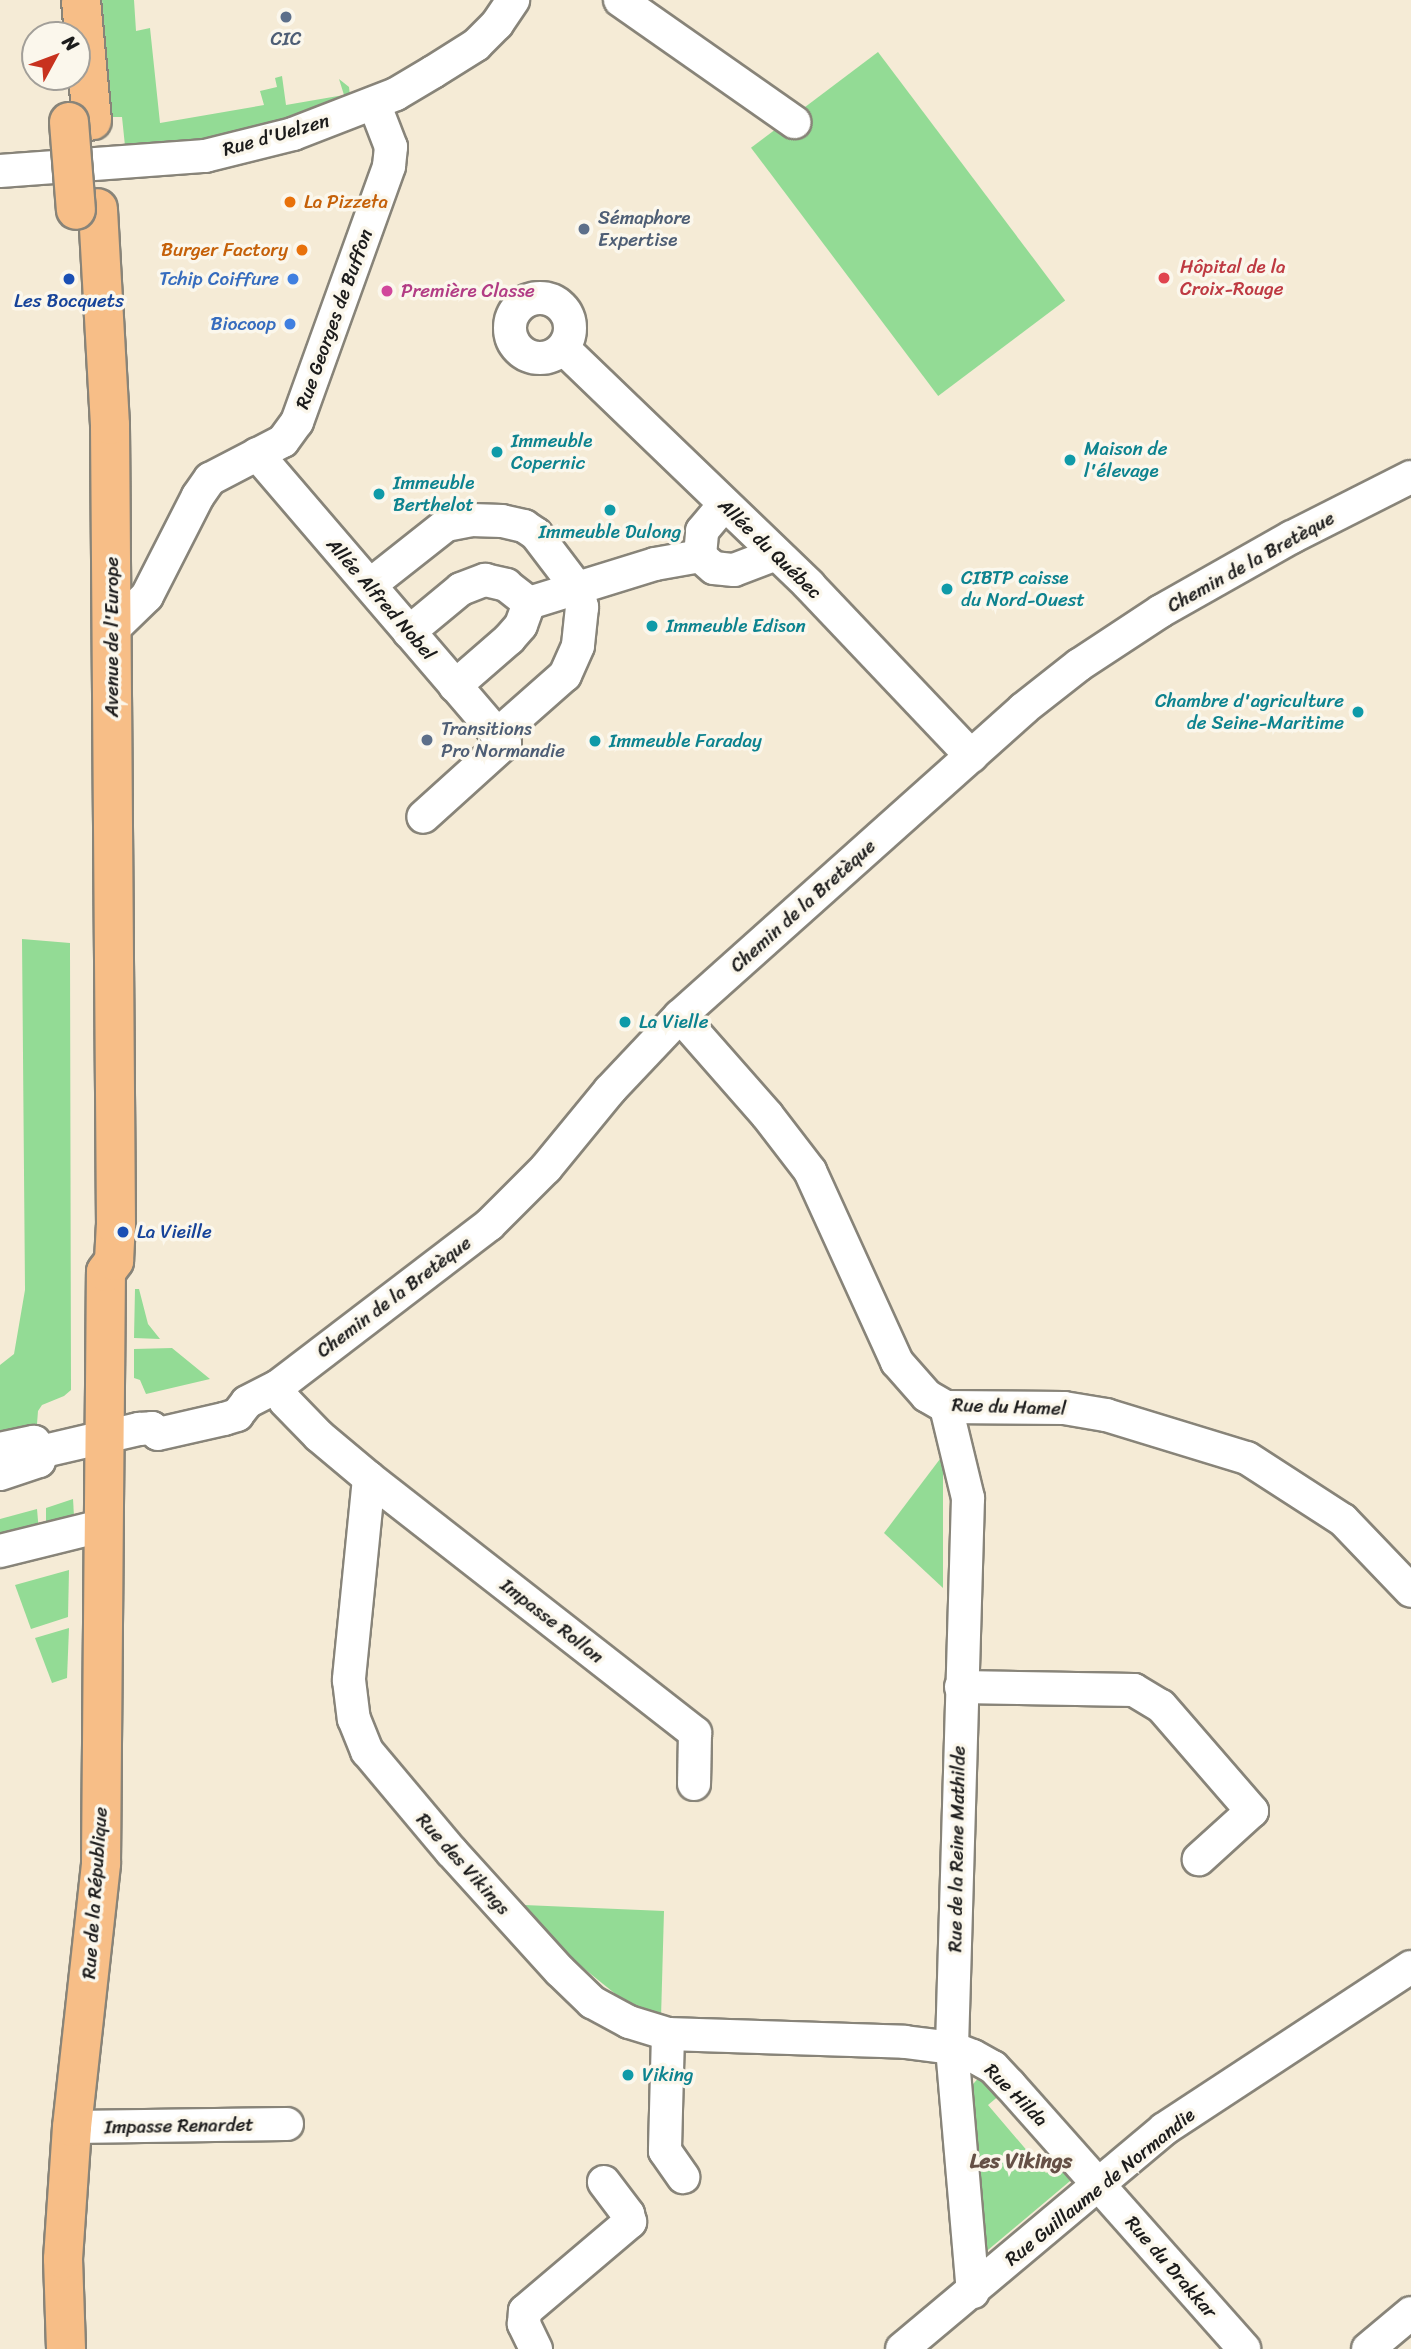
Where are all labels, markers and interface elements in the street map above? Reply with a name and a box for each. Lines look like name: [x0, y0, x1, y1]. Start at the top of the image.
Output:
marker: CIC: [278, 9, 294, 25]
north arrow: [21, 21, 91, 91]
text: N: [54, 27, 87, 59]
place label: CIC: [270, 28, 302, 50]
street label: Rue d'Uelzen: [220, 109, 332, 161]
place label: La Pizzeta: [304, 191, 389, 213]
marker: La Pizzeta: [282, 194, 298, 210]
place label: Sémaphore Expertise: [598, 207, 690, 251]
marker: Sémaphore Expertise: [576, 221, 592, 237]
street label: Rue Georges de Buffon: [291, 226, 377, 412]
place label: Burger Factory: [161, 239, 288, 261]
marker: Burger Factory: [294, 242, 310, 258]
place label: Hôpital de la Croix-Rouge: [1180, 256, 1286, 300]
place label: Tchip Coiffure: [159, 268, 279, 290]
marker: Hôpital de la Croix-Rouge: [1154, 268, 1174, 288]
marker: Les Bocquets: [61, 271, 77, 287]
marker: Tchip Coiffure: [285, 271, 301, 287]
place label: Première Classe: [401, 280, 535, 302]
marker: Première Classe: [379, 283, 395, 299]
place label: Les Bocquets: [15, 290, 123, 312]
place label: Biocoop: [211, 313, 276, 335]
marker: Biocoop: [282, 316, 298, 332]
place label: Immeuble Copernic: [511, 430, 592, 474]
place label: Maison de l'élevage: [1084, 438, 1167, 482]
marker: Immeuble Copernic: [489, 444, 505, 460]
marker: Maison de l'élevage: [1062, 452, 1078, 468]
place label: Immeuble Berthelot: [393, 472, 474, 516]
marker: Immeuble Berthelot: [371, 486, 387, 502]
street label: Allée du Québec: [714, 494, 826, 604]
marker: Immeuble Dulong: [602, 502, 618, 518]
street label: Chemin de la Bretèque: [1163, 507, 1339, 617]
place label: Immeuble Dulong: [539, 521, 681, 543]
street label: Allée Alfred Nobel: [322, 533, 440, 665]
street label: Avenue de l'Europe: [101, 557, 123, 717]
place label: CIBTP caisse du Nord-Ouest: [961, 567, 1083, 611]
marker: CIBTP caisse du Nord-Ouest: [939, 581, 955, 597]
place label: Immeuble Edison: [666, 615, 807, 637]
marker: Immeuble Edison: [644, 618, 660, 634]
place label: Chambre d'agriculture de Seine-Maritime: [1156, 690, 1344, 734]
marker: Chambre d'agriculture de Seine-Maritime: [1350, 704, 1366, 720]
place label: Transitions Pro Normandie: [441, 718, 565, 762]
place label: Immeuble Faraday: [609, 730, 762, 752]
marker: Transitions Pro Normandie: [419, 732, 435, 748]
marker: Immeuble Faraday: [587, 733, 603, 749]
street label: Chemin de la Bretèque: [726, 835, 880, 977]
place label: La Vielle: [639, 1011, 709, 1033]
marker: La Vielle: [617, 1014, 633, 1030]
place label: La Vieille: [137, 1221, 212, 1243]
marker: La Vieille: [115, 1224, 131, 1240]
street label: Chemin de la Bretèque: [312, 1231, 476, 1363]
street label: Rue du Hamel: [951, 1394, 1067, 1420]
street label: Impasse Rollon: [496, 1574, 608, 1668]
street label: Rue de la Reine Mathilde: [944, 1746, 970, 1952]
street label: Rue de la République: [78, 1806, 112, 1980]
street label: Rue des Vikings: [411, 1808, 515, 1920]
street label: Rue Hilda: [980, 2059, 1052, 2131]
place label: Viking: [642, 2064, 694, 2086]
marker: Viking: [620, 2067, 636, 2083]
street label: Rue Guillaume de Normandie: [1000, 2103, 1200, 2271]
street label: Impasse Renardet: [104, 2113, 254, 2139]
district label: Les Vikings: [970, 2148, 1072, 2174]
street label: Rue du Drakkar: [1120, 2211, 1222, 2323]

